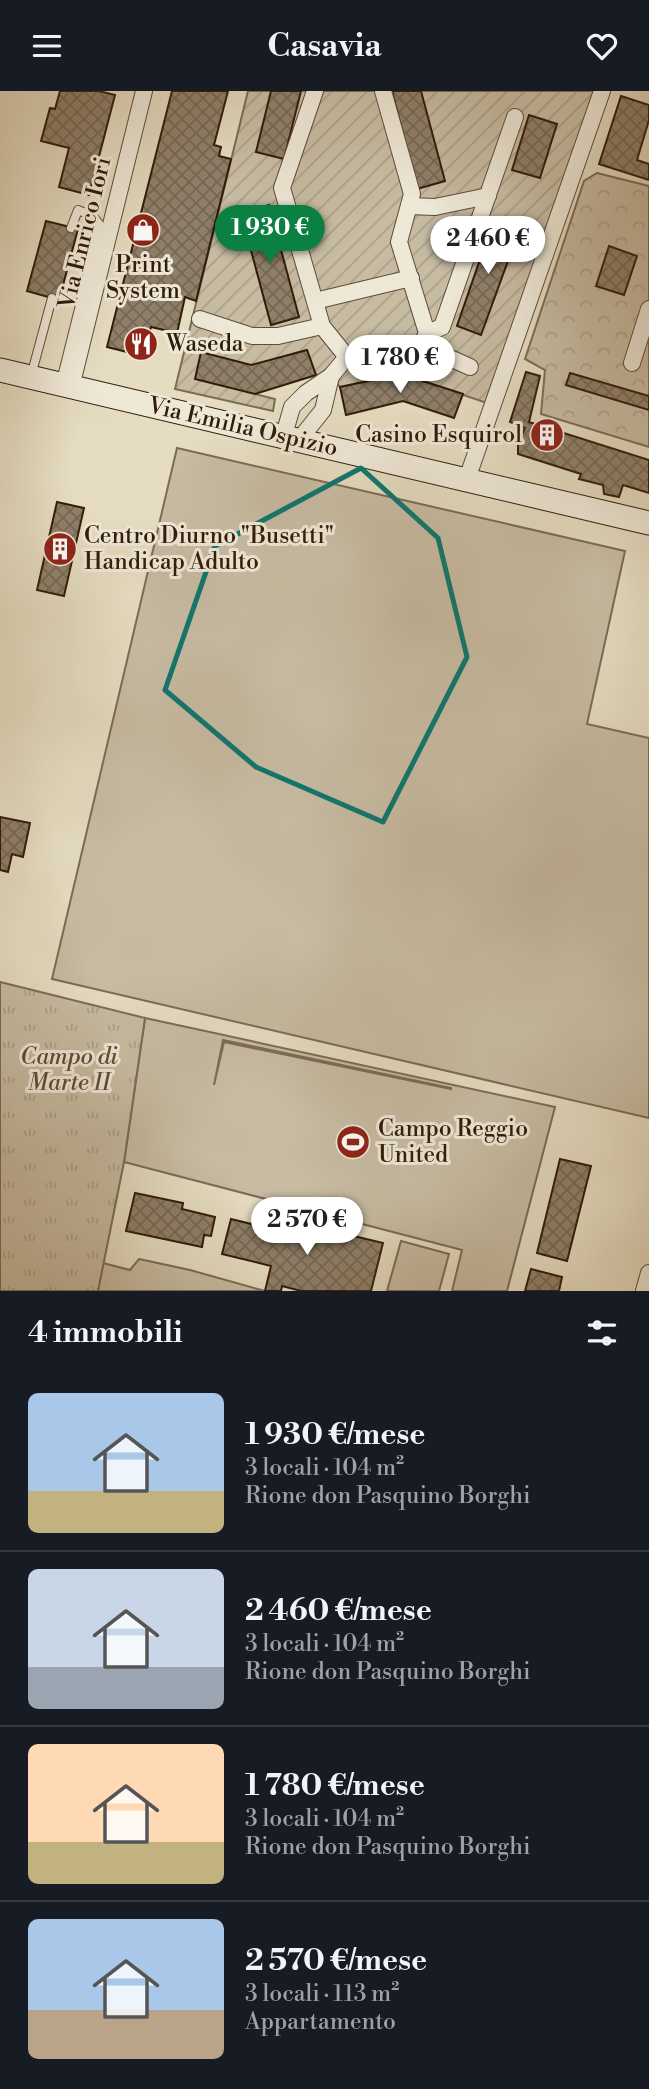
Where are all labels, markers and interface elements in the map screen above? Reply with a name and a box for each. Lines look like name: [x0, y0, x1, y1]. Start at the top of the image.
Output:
text: Casavia: [267, 26, 382, 66]
icon: menu: [28, 27, 66, 65]
icon: heart: [583, 27, 621, 65]
street label: Via Enrico Iori: [52, 154, 117, 313]
pin: 1 930 €: [205, 205, 335, 265]
shop icon: Print System: [124, 211, 162, 249]
text: 1 930 €: [231, 214, 309, 242]
pin: 2 460 €: [423, 216, 553, 276]
text: 2 460 €: [446, 225, 530, 253]
place label: Print System: [106, 251, 180, 305]
restaurant icon: Waseda: [122, 325, 160, 363]
place label: Waseda: [165, 330, 244, 358]
pin: 1 780 €: [335, 335, 465, 395]
text: 1 780 €: [361, 344, 439, 372]
street label: Via Emilia Ospizio: [144, 391, 341, 462]
building icon: Casino Esquirol: [528, 416, 566, 454]
place label: Casino Esquirol: [355, 421, 522, 449]
place label: Centro Diurno "Busetti" Handicap Adulto: [84, 522, 334, 576]
building icon: Centro Diurno "Busetti" Handicap Adulto: [41, 530, 79, 568]
park label: Campo di Marte II: [20, 1043, 119, 1097]
place label: Campo Reggio United: [378, 1115, 528, 1169]
sports icon: Campo Reggio United: [334, 1123, 372, 1161]
pin: 2 570 €: [242, 1197, 372, 1257]
text: 2 570 €: [267, 1206, 347, 1234]
text: 4 immobili: [28, 1314, 183, 1352]
icon: filters: [583, 1314, 621, 1352]
text: 1 930 €/mese: [245, 1416, 425, 1454]
icon: home: [84, 1421, 168, 1505]
text: 3 locali · 104 m²: [245, 1454, 404, 1482]
text: Rione don Pasquino Borghi: [245, 1482, 531, 1510]
text: 2 460 €/mese: [245, 1592, 432, 1630]
icon: home: [84, 1597, 168, 1681]
text: 3 locali · 104 m²: [245, 1630, 404, 1658]
text: Rione don Pasquino Borghi: [245, 1658, 531, 1686]
text: 1 780 €/mese: [245, 1767, 425, 1805]
icon: home: [84, 1772, 168, 1856]
text: 3 locali · 104 m²: [245, 1805, 404, 1833]
text: Rione don Pasquino Borghi: [245, 1833, 531, 1861]
text: 2 570 €/mese: [245, 1942, 427, 1980]
icon: home: [84, 1947, 168, 2031]
text: 3 locali · 113 m²: [245, 1980, 399, 2008]
text: Appartamento: [245, 2008, 396, 2036]

